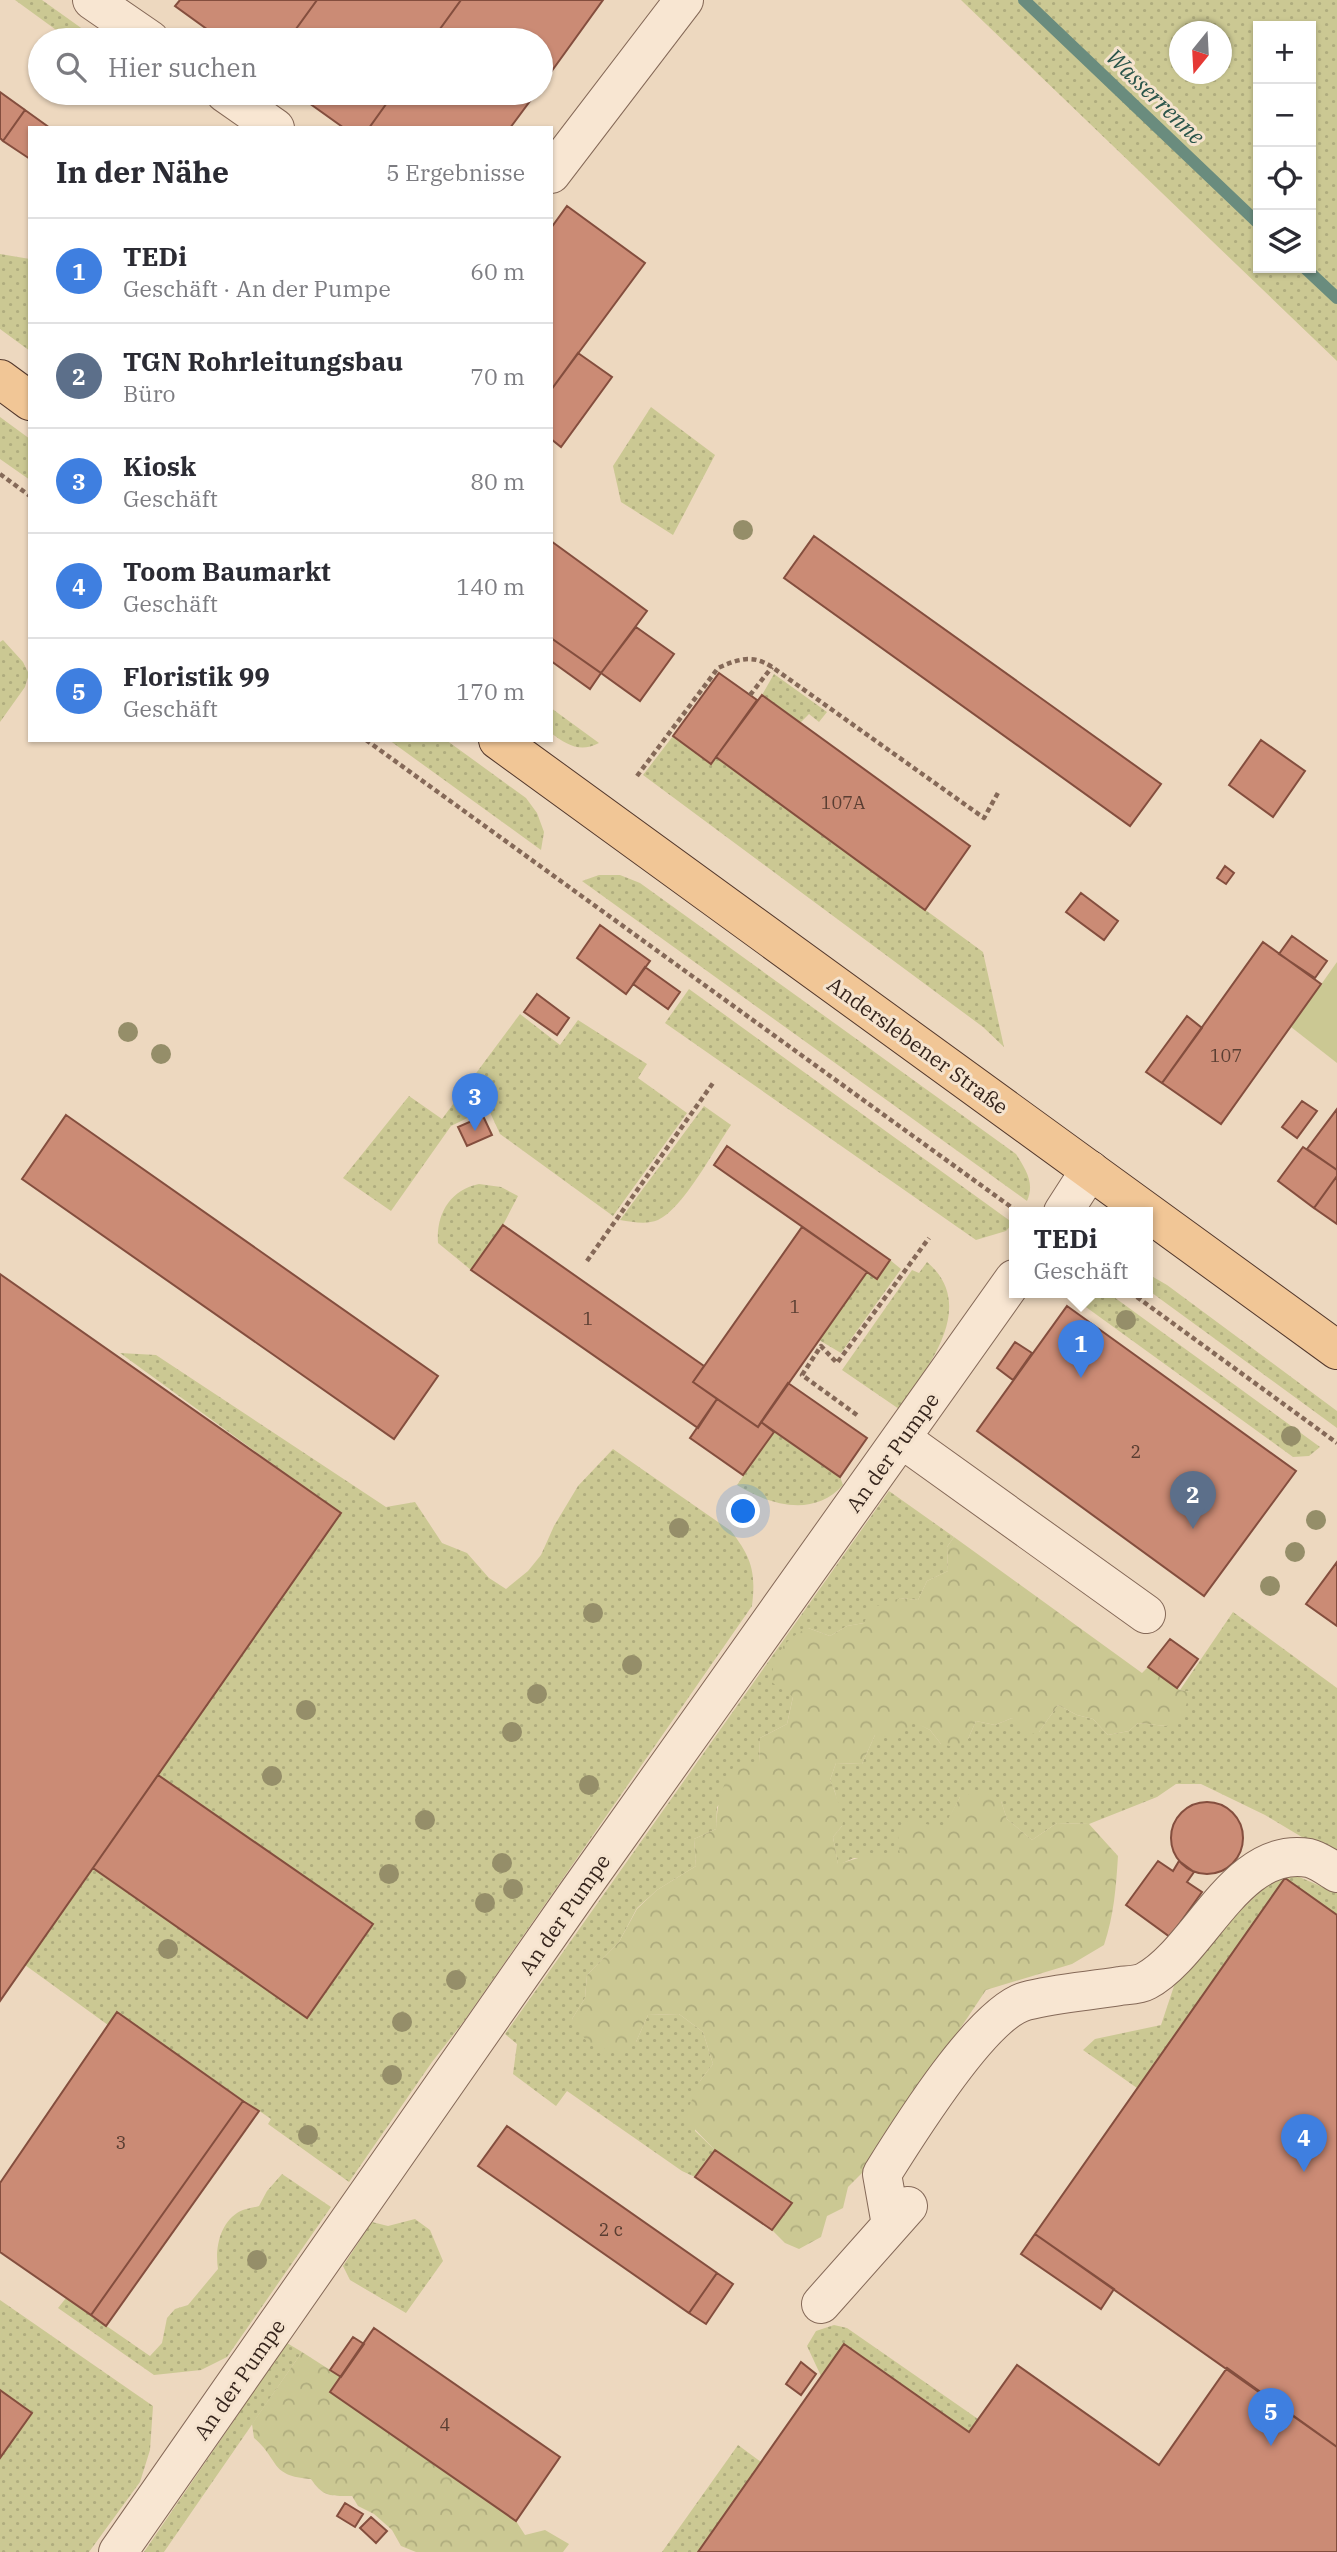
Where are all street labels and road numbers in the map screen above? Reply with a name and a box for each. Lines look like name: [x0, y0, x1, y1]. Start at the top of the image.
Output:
street label: Anderslebener Straße: [822, 970, 1014, 1120]
street label: An der Pumpe: [839, 1387, 945, 1517]
street label: An der Pumpe: [512, 1848, 616, 1980]
street label: An der Pumpe: [187, 2313, 291, 2445]

